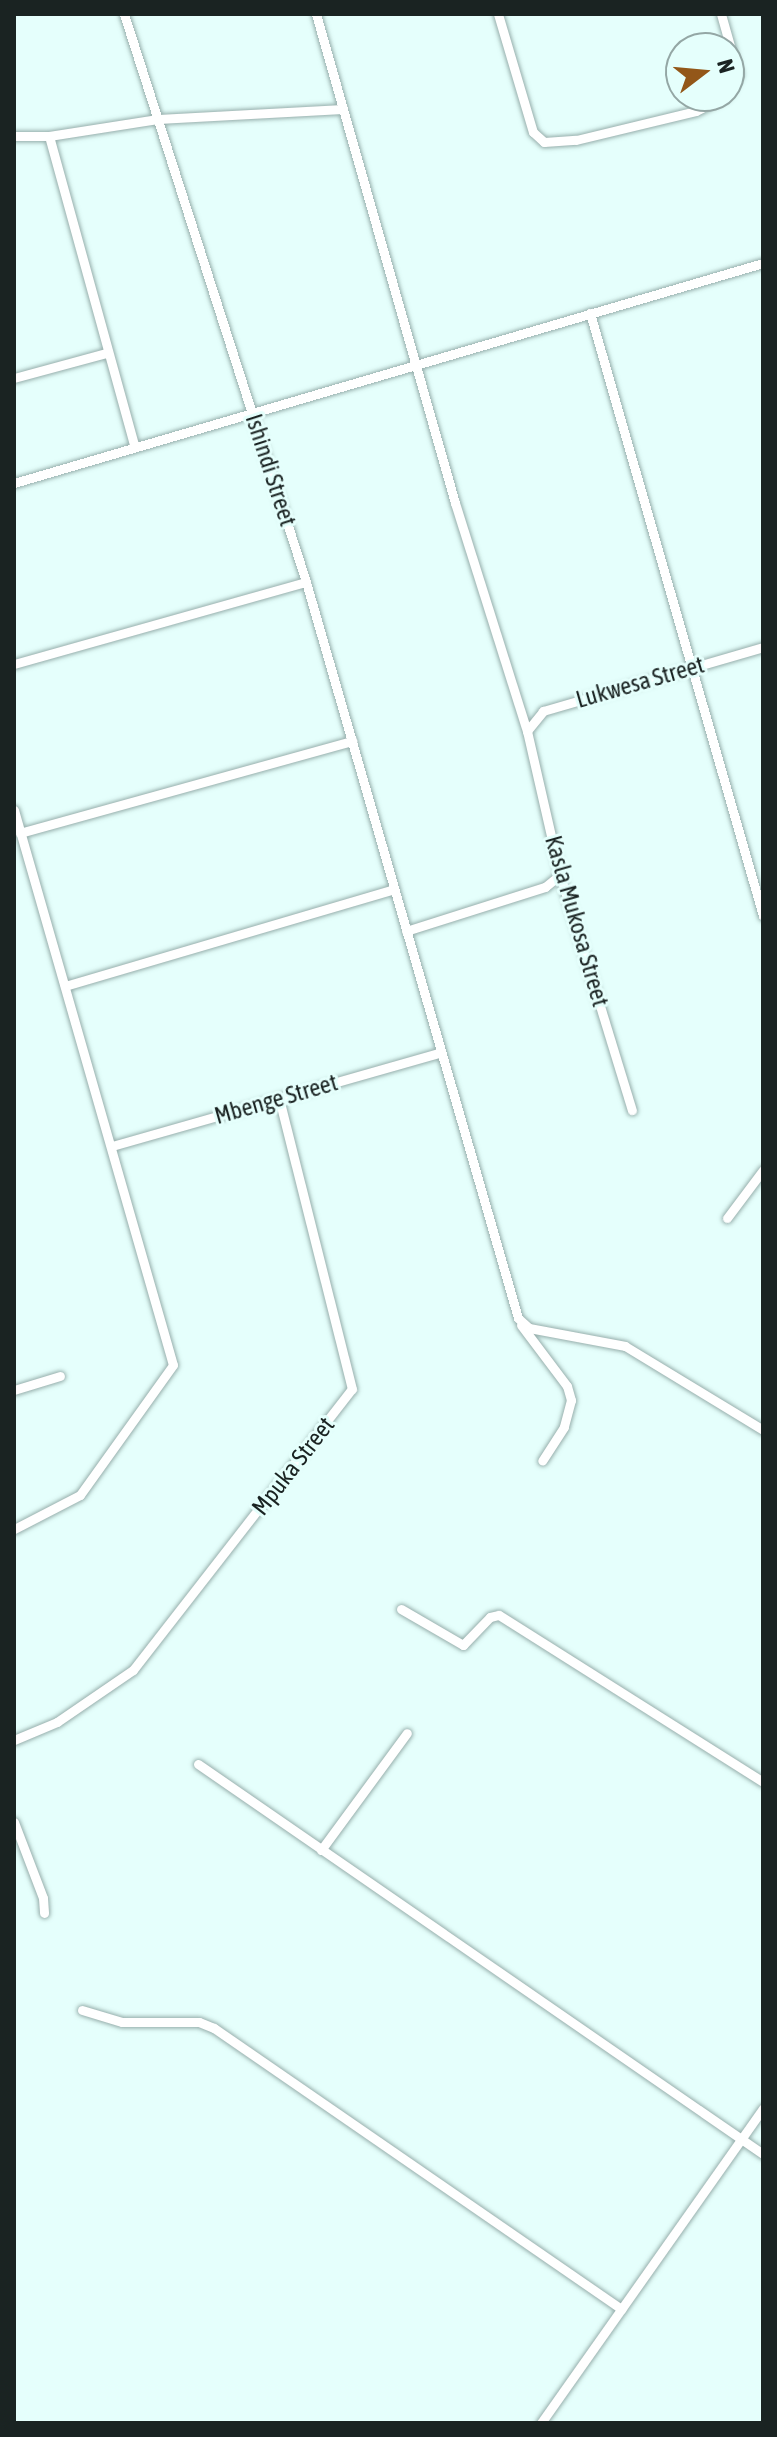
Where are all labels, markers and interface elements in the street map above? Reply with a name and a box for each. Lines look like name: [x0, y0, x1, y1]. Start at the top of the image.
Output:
north arrow: [665, 32, 745, 112]
text: N: [712, 56, 740, 76]
street label: Ishindi Street: [239, 410, 303, 530]
street label: Lukwesa Street: [573, 650, 707, 714]
street label: Kasla Mukosa Street: [539, 832, 615, 1010]
street label: Mbenge Street: [211, 1068, 341, 1130]
street label: Mpuka Street: [246, 1411, 340, 1521]

